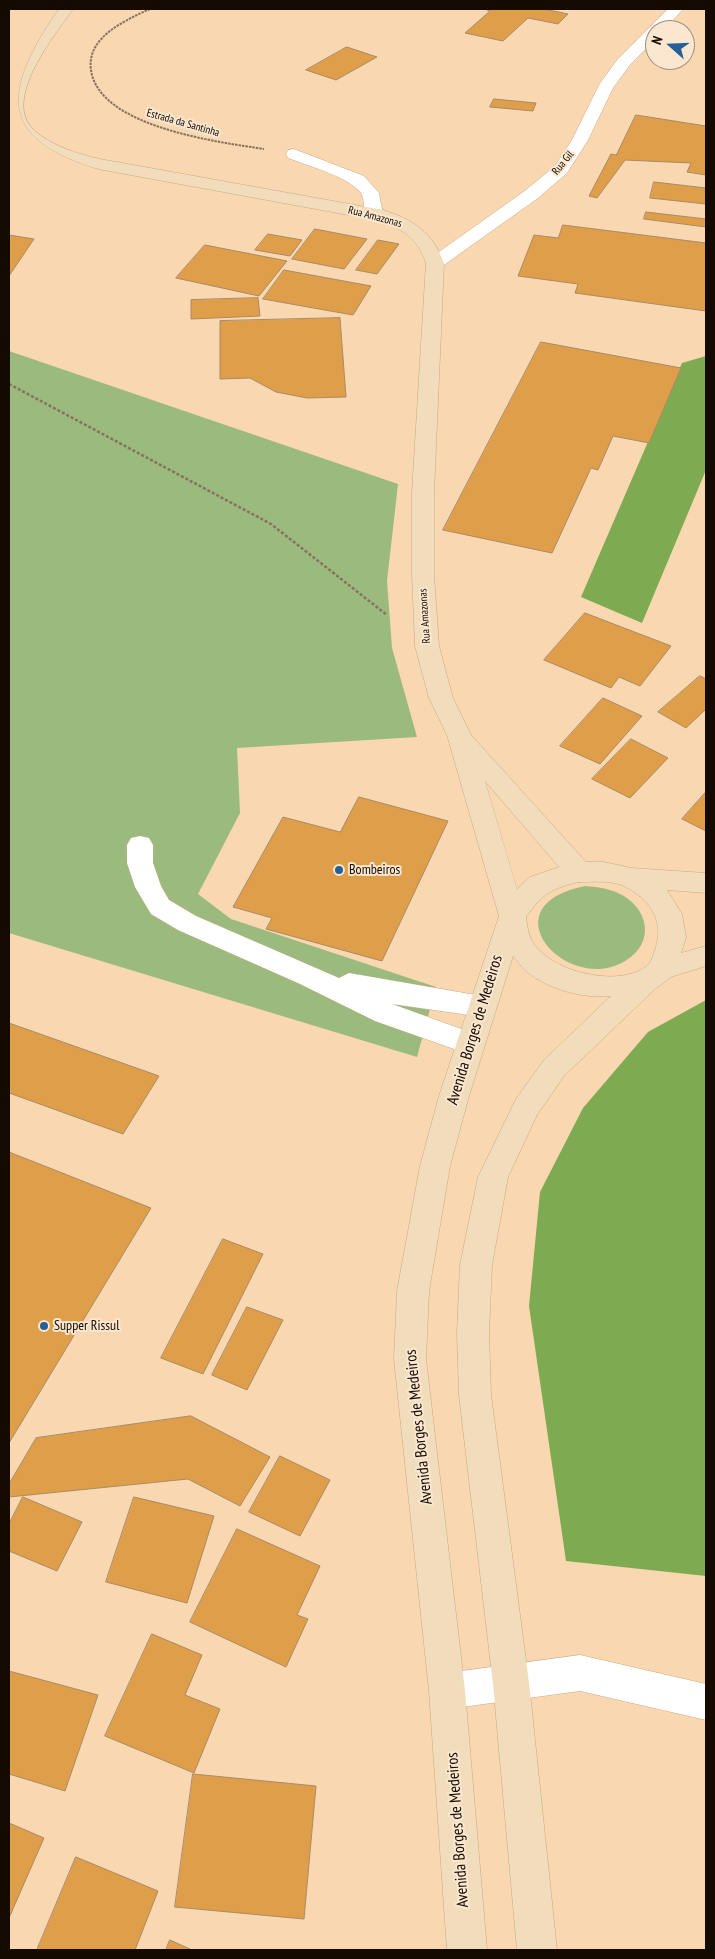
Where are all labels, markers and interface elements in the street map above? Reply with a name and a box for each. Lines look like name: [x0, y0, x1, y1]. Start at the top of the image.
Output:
north arrow: [645, 20, 695, 70]
text: N: [647, 34, 667, 47]
street label: Estrada da Santinha: [145, 106, 221, 140]
street label: Rua Gil: [549, 148, 577, 178]
street label: Rua Amazonas: [347, 203, 403, 231]
street label: Rua Amazonas: [416, 588, 434, 644]
place label: Bombeiros: [349, 862, 400, 878]
marker: Bombeiros: [333, 864, 345, 876]
street label: Avenida Borges de Medeiros: [443, 953, 507, 1107]
place label: Supper Rissul: [54, 1318, 119, 1334]
marker: Supper Rissul: [38, 1320, 50, 1332]
street label: Avenida Borges de Medeiros: [401, 1349, 437, 1505]
street label: Avenida Borges de Medeiros: [443, 1752, 473, 1908]

